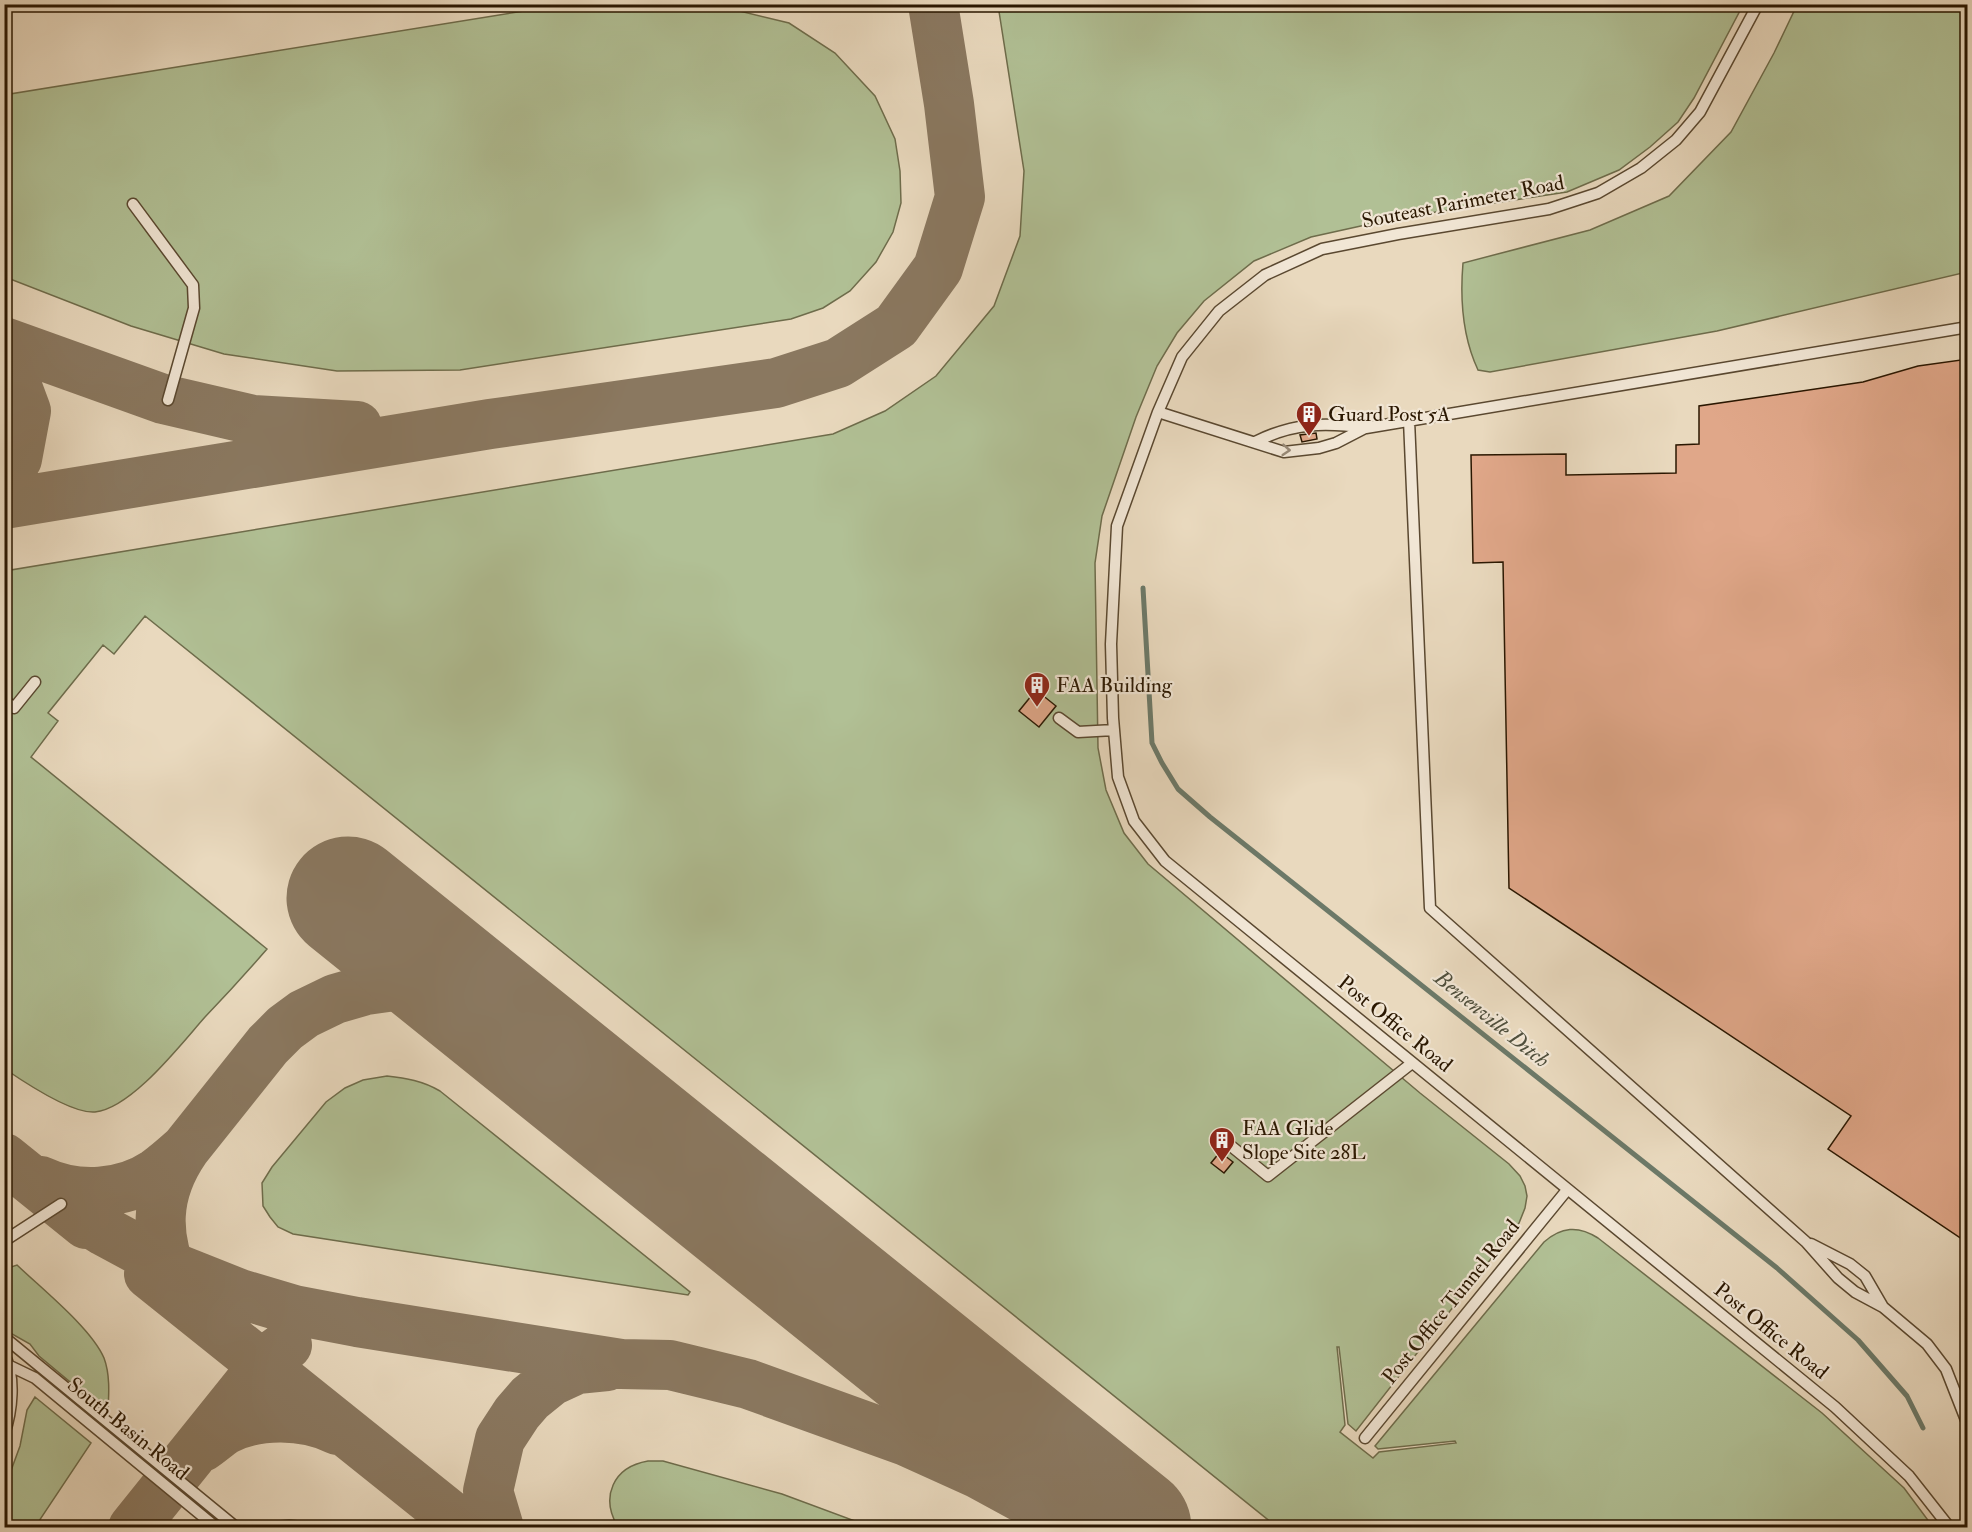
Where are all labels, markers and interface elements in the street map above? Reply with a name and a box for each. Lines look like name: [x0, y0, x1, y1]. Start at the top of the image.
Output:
street label: Souteast Parimeter Road: [1359, 169, 1567, 235]
building icon: Guard Post 5A: [1294, 399, 1324, 437]
place label: Guard Post 5A: [1328, 401, 1450, 428]
one-way arrow: [1282, 444, 1291, 457]
building icon: FAA Building: [1022, 670, 1052, 708]
place label: FAA Building: [1056, 672, 1173, 699]
water label: Bensenville Ditch: [1428, 963, 1555, 1074]
street label: Post Office Road: [1332, 970, 1458, 1079]
place label: FAA Glide Slope Site 28L: [1242, 1115, 1366, 1166]
building icon: FAA Glide Slope Site 28L: [1207, 1125, 1237, 1163]
street label: Post Office Tunnel Road: [1376, 1214, 1526, 1390]
street label: Post Office Road: [1708, 1277, 1834, 1386]
street label: South Basin Road: [62, 1372, 195, 1487]

